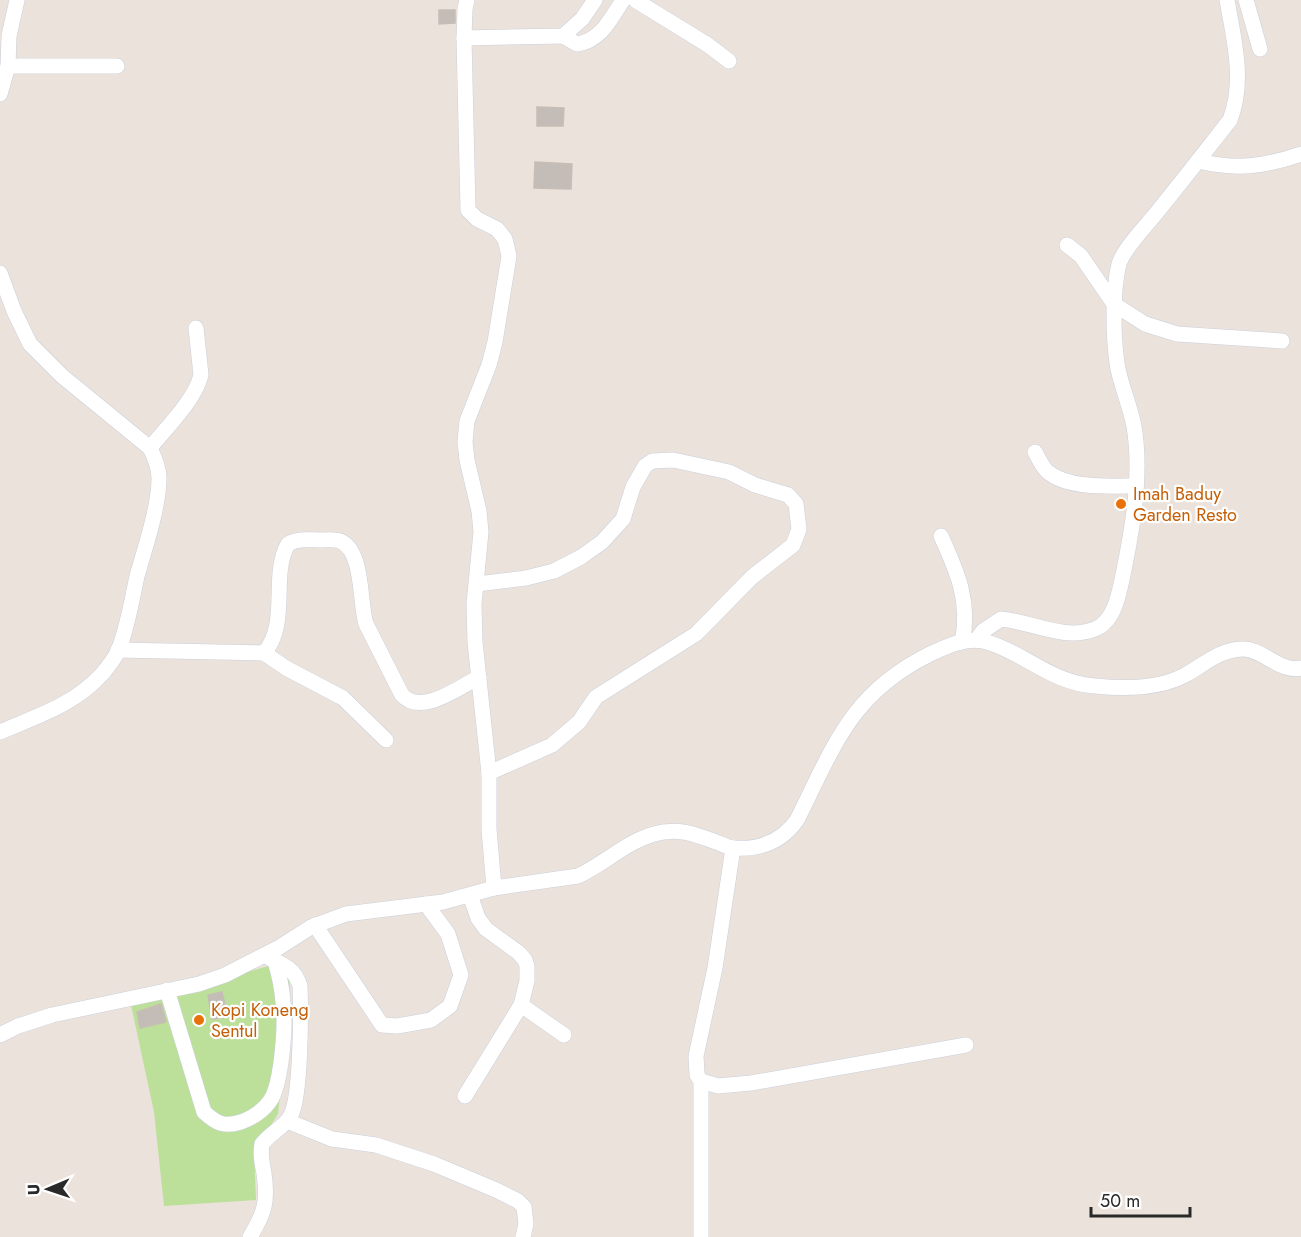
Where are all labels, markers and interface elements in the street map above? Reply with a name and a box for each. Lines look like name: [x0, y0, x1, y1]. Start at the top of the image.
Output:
place label: Imah Baduy Garden Resto: [1133, 481, 1237, 528]
marker: Imah Baduy Garden Resto: [1114, 497, 1128, 511]
place label: Kopi Koneng Sentul: [211, 997, 309, 1044]
marker: Kopi Koneng Sentul: [192, 1013, 206, 1027]
north arrow: [18, 1159, 78, 1219]
scale bar: [1091, 1180, 1190, 1218]
text: U: [22, 1183, 45, 1196]
text: 50 m: [1100, 1188, 1140, 1214]

